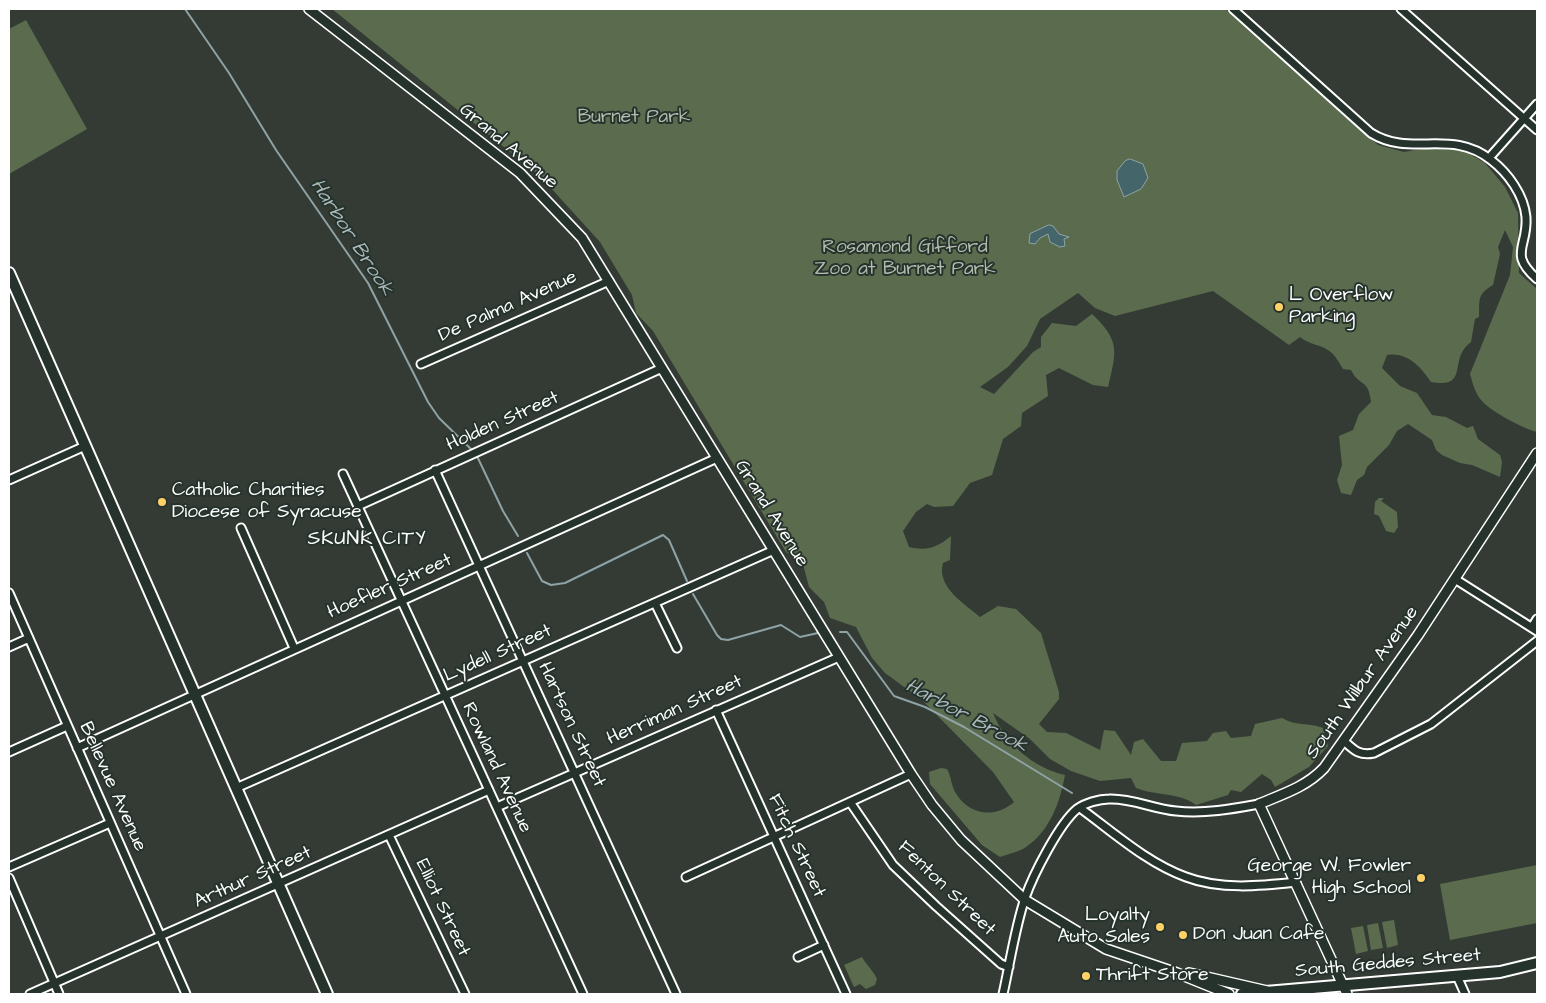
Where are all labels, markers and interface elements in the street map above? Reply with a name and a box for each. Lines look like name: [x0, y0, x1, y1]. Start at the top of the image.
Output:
street label: Grand Avenue: [454, 99, 562, 195]
park label: Burnet Park: [578, 107, 690, 129]
water label: Harbor Brook: [304, 175, 398, 301]
park label: Rosamond Gifford Zoo at Burnet Park: [814, 237, 996, 281]
street label: De Palma Avenue: [435, 266, 581, 348]
place label: L Overflow Parking: [1289, 285, 1393, 329]
marker: L Overflow Parking: [1273, 301, 1285, 313]
street label: Holden Street: [443, 387, 563, 457]
street label: Grand Avenue: [729, 456, 813, 572]
place label: Catholic Charities Diocese of Syracuse: [172, 480, 361, 524]
marker: Catholic Charities Diocese of Syracuse: [156, 496, 168, 508]
district label: SKUNK CITY: [306, 528, 428, 552]
street label: Hoefler Street: [324, 549, 456, 625]
street label: South Wilbur Avenue: [1302, 602, 1424, 764]
street label: Lydell Street: [440, 620, 556, 688]
street label: Hartson Street: [532, 659, 610, 791]
street label: Herriman Street: [604, 671, 746, 751]
water label: Harbor Brook: [901, 675, 1031, 759]
street label: Rowland Avenue: [456, 699, 536, 837]
street label: Bellevue Avenue: [73, 719, 151, 855]
street label: Fitch Street: [762, 791, 830, 901]
street label: Fenton Street: [892, 837, 1000, 941]
street label: Arthur Street: [191, 842, 315, 914]
street label: Elliot Street: [410, 856, 474, 960]
place label: George W. Fowler High School: [1248, 856, 1411, 900]
marker: George W. Fowler High School: [1415, 872, 1427, 884]
place label: Loyalty Auto Sales: [1058, 905, 1150, 949]
marker: Loyalty Auto Sales: [1154, 921, 1166, 933]
place label: Don Juan Cafe: [1193, 924, 1324, 946]
marker: Don Juan Cafe: [1177, 929, 1189, 941]
street label: South Geddes Street: [1294, 945, 1482, 983]
place label: Thrift Store: [1096, 965, 1209, 987]
marker: Thrift Store: [1080, 970, 1092, 982]

